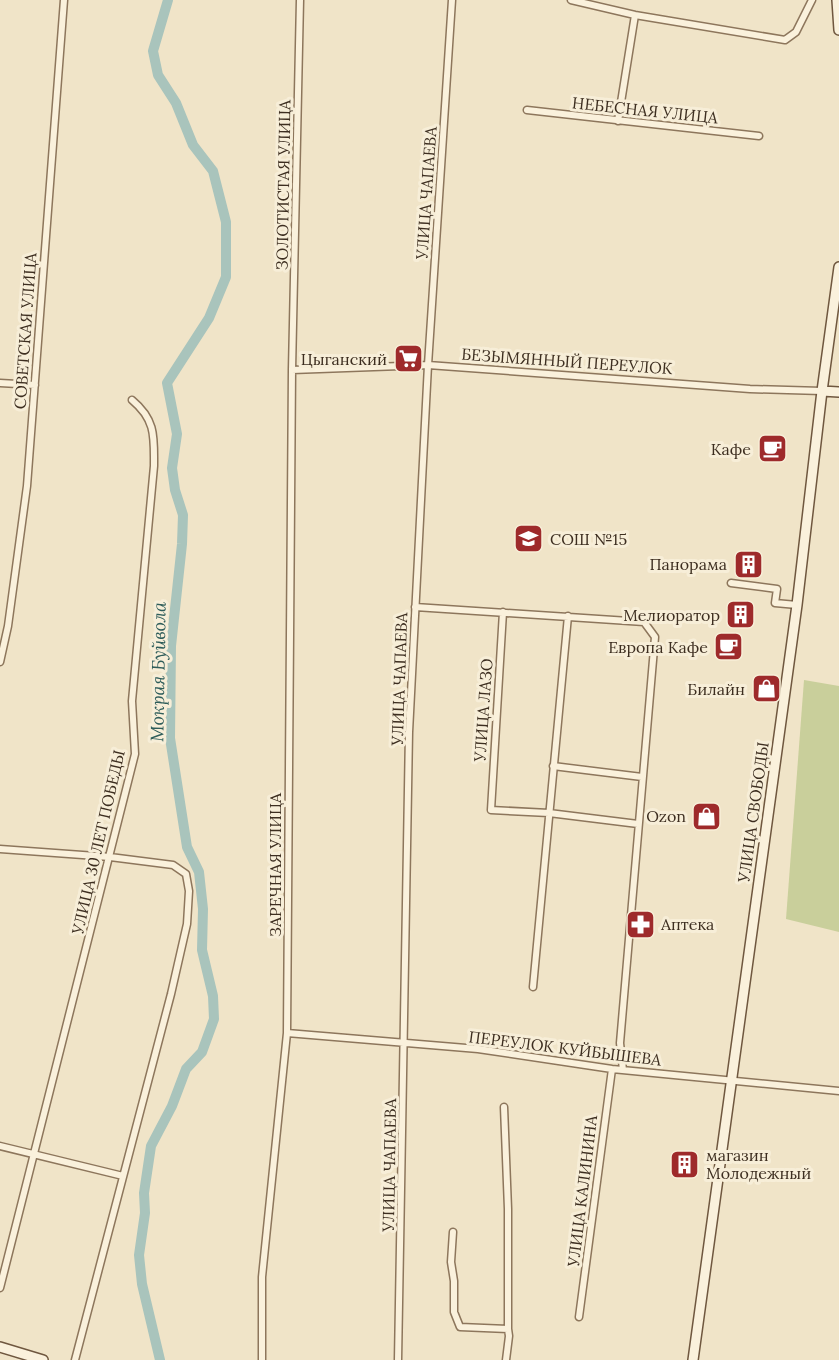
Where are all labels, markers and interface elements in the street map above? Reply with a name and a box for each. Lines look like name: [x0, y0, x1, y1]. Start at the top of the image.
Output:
street label: НЕБЕСНАЯ УЛИЦА: [571, 92, 720, 128]
street label: ЗОЛОТИСТАЯ УЛИЦА: [272, 99, 295, 270]
street label: УЛИЦА ЧАПАЕВА: [411, 125, 441, 261]
street label: СОВЕТСКАЯ УЛИЦА: [10, 251, 41, 410]
supermarket icon: Цыганский: [392, 343, 424, 375]
street label: БЕЗЫМЯННЫЙ ПЕРЕУЛОК: [461, 344, 673, 378]
place label: Цыганский: [301, 349, 387, 369]
cafe icon: Кафе: [756, 433, 788, 465]
place label: Кафе: [711, 439, 751, 459]
school or university icon: СОШ №15: [513, 523, 545, 555]
place label: СОШ №15: [550, 529, 627, 549]
building icon: Панорама: [732, 548, 764, 580]
place label: Панорама: [650, 554, 727, 574]
building icon: Мелиоратор: [725, 599, 757, 631]
water label: Мокрая Буйвола: [145, 602, 171, 742]
place label: Мелиоратор: [623, 605, 720, 625]
street label: УЛИЦА ЧАПАЕВА: [387, 611, 411, 747]
cafe icon: Европа Кафе: [713, 631, 745, 663]
place label: Европа Кафе: [608, 637, 708, 657]
street label: УЛИЦА ЛАЗО: [469, 658, 497, 763]
shop icon: Билайн: [750, 673, 782, 705]
place label: Билайн: [687, 679, 745, 699]
street label: УЛИЦА СВОБОДЫ: [733, 740, 773, 885]
street label: УЛИЦА 30 ЛЕТ ПОБЕДЫ: [67, 748, 129, 937]
street label: ЗАРЕЧНАЯ УЛИЦА: [265, 792, 285, 937]
shop icon: Ozon: [691, 800, 723, 832]
place label: Ozon: [646, 806, 686, 826]
pharmacy icon: Аптека: [624, 908, 656, 940]
place label: Аптека: [660, 914, 714, 934]
street label: ПЕРЕУЛОК КУЙБЫШЕВА: [468, 1026, 663, 1070]
street label: УЛИЦА ЧАПАЕВА: [378, 1097, 400, 1233]
street label: УЛИЦА КАЛИНИНА: [563, 1113, 601, 1269]
place label: магазин Молодежный: [706, 1145, 811, 1183]
building icon: магазин Молодежный: [669, 1148, 701, 1180]

